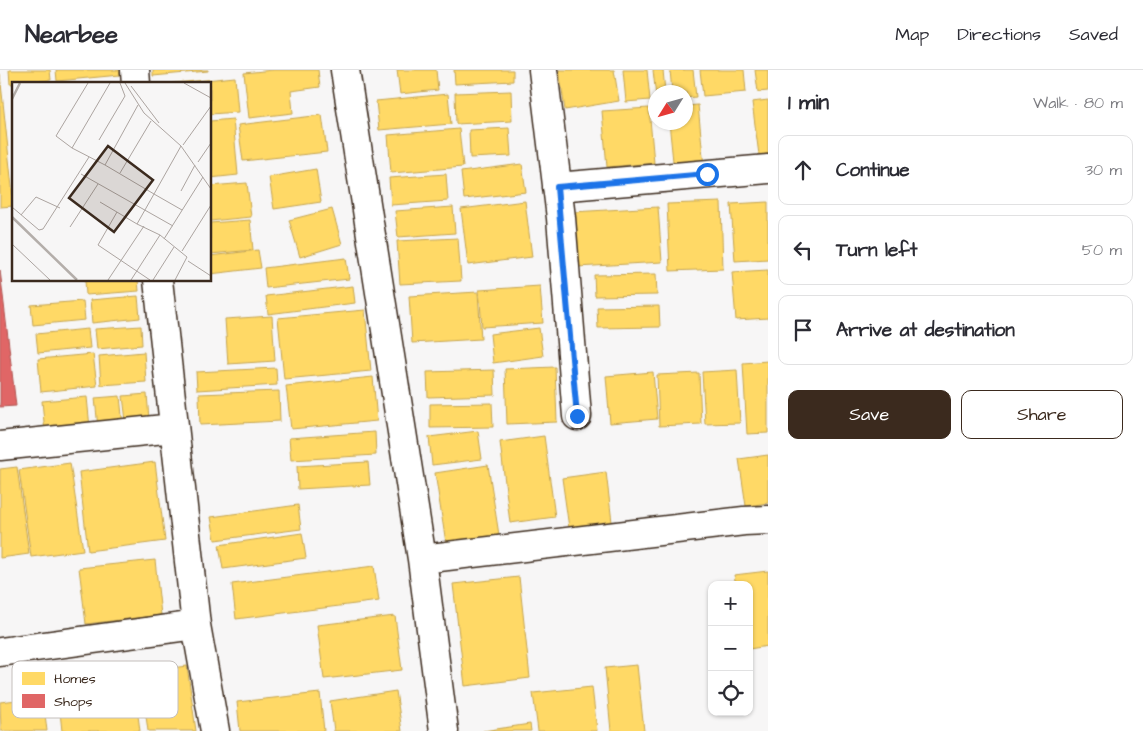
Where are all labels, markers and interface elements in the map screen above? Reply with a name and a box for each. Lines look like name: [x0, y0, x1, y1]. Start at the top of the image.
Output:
text: Nearbee: [25, 18, 118, 52]
text: Map: [895, 22, 929, 47]
text: Directions: [957, 22, 1041, 47]
text: Saved: [1069, 22, 1118, 47]
inset map: [12, 82, 211, 281]
north arrow: [648, 85, 693, 130]
text: 1 min: [788, 88, 829, 117]
text: Walk · 80 m: [1033, 92, 1123, 114]
icon: ahead: [789, 156, 817, 184]
text: Continue: [836, 157, 910, 184]
text: 30 m: [1085, 159, 1122, 181]
route start: [696, 163, 719, 186]
icon: left: [789, 236, 817, 264]
text: Turn left: [836, 237, 917, 264]
text: 50 m: [1082, 239, 1122, 261]
icon: arrive: [789, 316, 817, 344]
text: Arrive at destination: [836, 317, 1015, 344]
button: Save: [788, 390, 951, 439]
button: Share: [961, 390, 1123, 439]
route end: [566, 405, 589, 428]
map controls: [708, 581, 753, 716]
button: +: [708, 581, 753, 626]
button: −: [708, 626, 753, 671]
legend: [12, 661, 178, 718]
text: Homes: [54, 669, 96, 689]
button: locate: [708, 671, 753, 716]
text: Shops: [54, 692, 93, 712]

